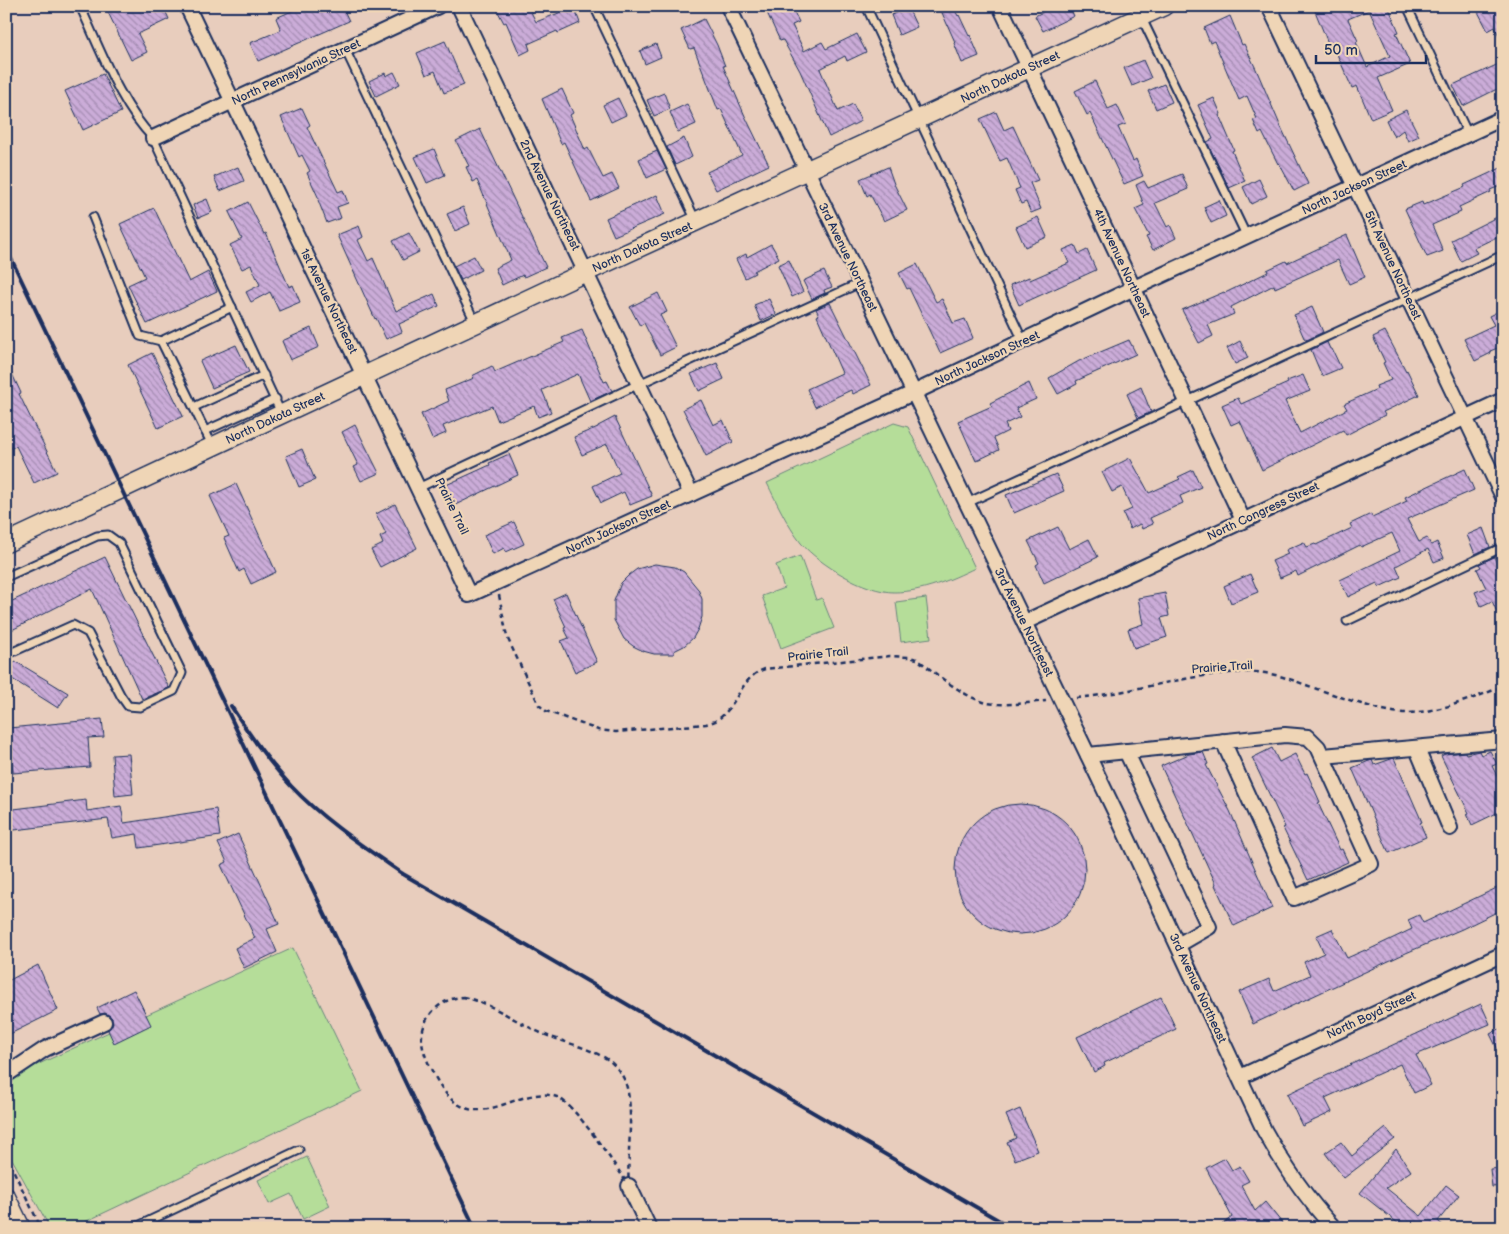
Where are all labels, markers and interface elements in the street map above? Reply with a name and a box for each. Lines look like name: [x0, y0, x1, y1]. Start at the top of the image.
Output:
scale bar: [1316, 32, 1426, 64]
street label: North Pennsylvania Street: [229, 36, 363, 109]
text: 50 m: [1324, 41, 1358, 60]
street label: North Dakota Street: [958, 48, 1062, 107]
street label: 2nd Avenue Northeast: [516, 137, 583, 253]
street label: North Jackson Street: [1299, 156, 1409, 218]
street label: 3rd Avenue Northeast: [815, 200, 881, 314]
street label: 4th Avenue Northeast: [1090, 206, 1154, 320]
street label: 5th Avenue Northeast: [1361, 209, 1424, 322]
street label: North Dakota Street: [590, 219, 695, 276]
street label: 1st Avenue Northeast: [297, 246, 361, 357]
street label: North Jackson Street: [932, 327, 1042, 389]
street label: North Dakota Street: [223, 389, 327, 448]
street label: Prairie Trail: [431, 475, 472, 537]
street label: North Congress Street: [1205, 479, 1322, 544]
street label: North Jackson Street: [563, 496, 673, 558]
street label: 3rd Avenue Northeast: [991, 565, 1057, 679]
street label: Prairie Trail: [787, 644, 849, 665]
street label: Prairie Trail: [1191, 658, 1253, 677]
street label: 3rd Avenue Northeast: [1166, 931, 1230, 1046]
street label: North Boyd Street: [1324, 988, 1418, 1043]

